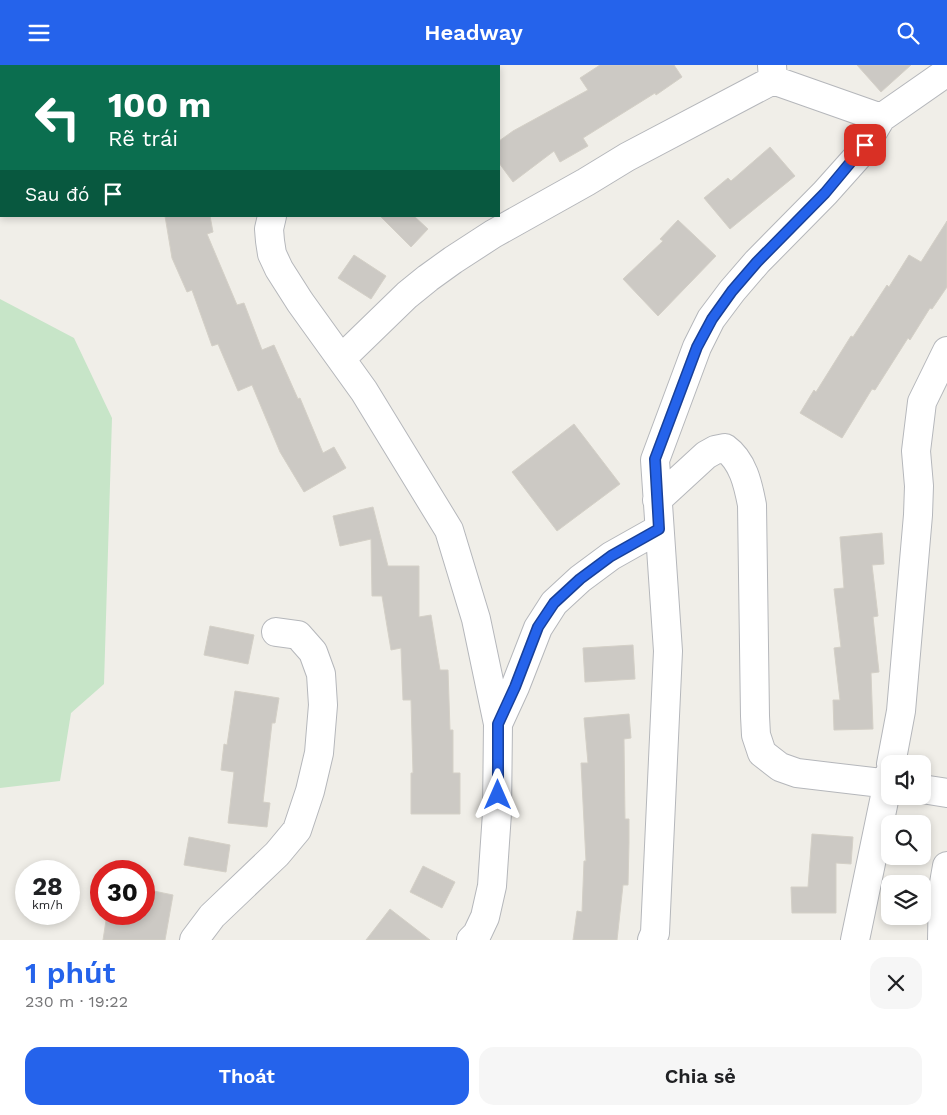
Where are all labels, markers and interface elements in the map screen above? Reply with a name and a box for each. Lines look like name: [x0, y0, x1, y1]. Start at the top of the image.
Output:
icon: menu: [25, 19, 53, 47]
icon: search: [894, 19, 922, 47]
text: Headway: [424, 20, 523, 45]
text: 100 m: [108, 84, 211, 126]
icon: left: [25, 85, 90, 150]
pin: [844, 124, 886, 166]
text: Rẽ trái: [108, 126, 178, 151]
icon: arrive: [851, 131, 879, 159]
icon: arrive: [99, 180, 127, 208]
text: Sau đó: [25, 183, 89, 206]
map controls: [881, 755, 931, 925]
button: sound: [881, 755, 931, 805]
position arrow: [471, 768, 523, 820]
button: search: [881, 815, 931, 865]
speed limit sign: 30: [90, 860, 155, 925]
text: 28: [32, 872, 63, 901]
button: layers: [881, 875, 931, 925]
text: km/h: [32, 898, 63, 912]
text: 1 phút: [25, 955, 115, 990]
button: close: [870, 957, 922, 1009]
text: 230 m · 19:22: [25, 992, 128, 1011]
button: Thoát: [25, 1047, 469, 1105]
button: Chia sẻ: [479, 1047, 922, 1105]

